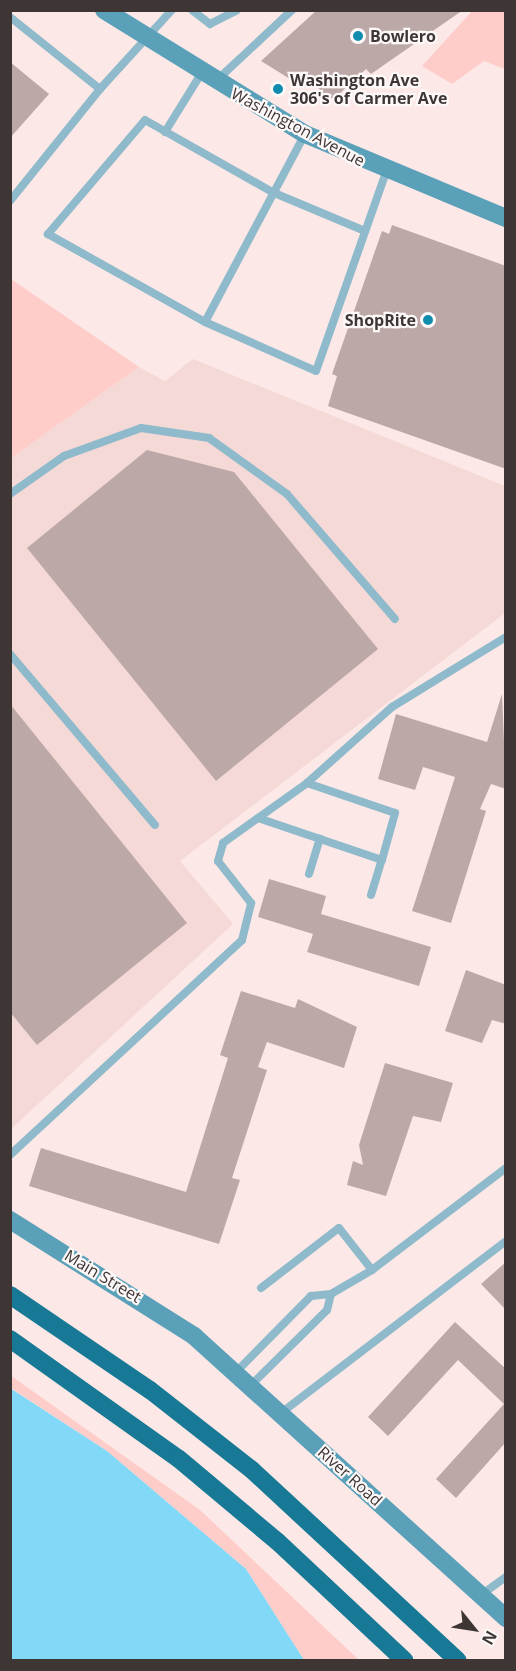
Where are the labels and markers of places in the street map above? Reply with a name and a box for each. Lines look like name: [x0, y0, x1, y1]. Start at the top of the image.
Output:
place label: Bowlero: [370, 26, 436, 46]
marker: Bowlero: [351, 29, 365, 43]
place label: Washington Ave 306's of Carmer Ave: [290, 70, 447, 108]
marker: Washington Ave 306's of Carmer Ave: [271, 82, 285, 96]
place label: ShopRite: [345, 310, 416, 330]
marker: ShopRite: [421, 313, 435, 327]

